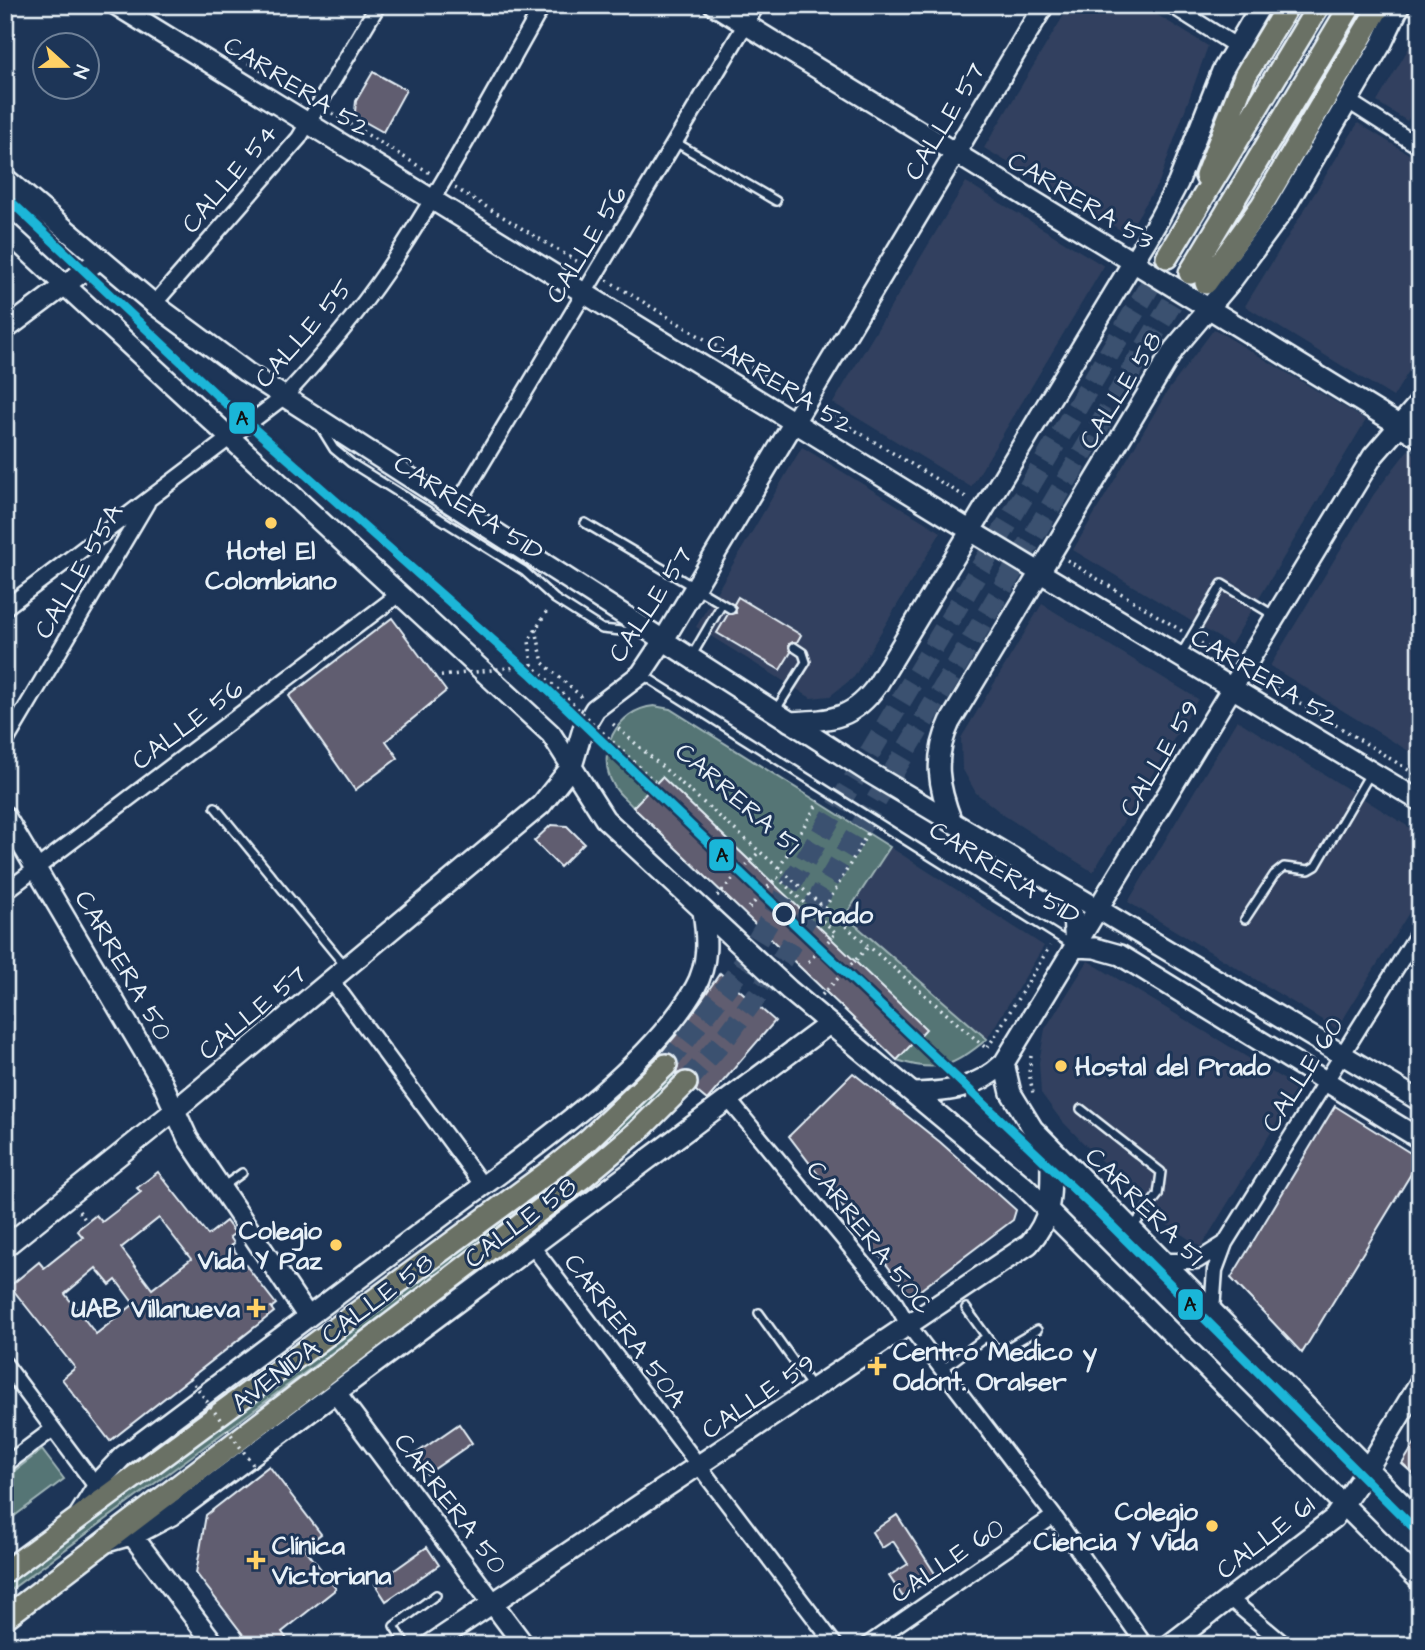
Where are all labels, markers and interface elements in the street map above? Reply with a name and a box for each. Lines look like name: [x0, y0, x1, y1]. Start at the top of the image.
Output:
street label: CARRERA 52: [216, 27, 377, 146]
north arrow: [32, 32, 102, 102]
street label: CALLE 57: [896, 56, 994, 187]
text: N: [66, 61, 95, 82]
street label: CALLE 54: [173, 116, 286, 241]
street label: CARRERA 53: [1001, 143, 1160, 259]
street label: CALLE 56: [538, 179, 636, 310]
street label: CALLE 55: [246, 271, 361, 396]
street label: CARRERA 52: [699, 324, 860, 443]
street label: CALLE 58: [1071, 325, 1171, 456]
line badge: A: [228, 401, 256, 435]
text: A: [236, 406, 249, 433]
street label: CARRERA 51D: [387, 446, 550, 570]
street label: CALLE 55A: [26, 497, 132, 646]
marker: Hotel El Colombiano: [263, 515, 279, 531]
place label: Hotel El Colombiano: [205, 533, 337, 599]
street label: CALLE 57: [600, 540, 702, 669]
street label: CARRERA 52: [1184, 620, 1345, 736]
street label: CALLE 56: [124, 671, 251, 779]
street label: CALLE 59: [1111, 693, 1209, 824]
street label: CARRERA 51: [669, 735, 807, 861]
street label: CARRERA 51D: [922, 812, 1087, 934]
line badge: A: [708, 838, 735, 872]
street label: CARRERA 50: [66, 884, 181, 1047]
place label: Prado: [801, 897, 873, 933]
marker: Prado: [773, 903, 795, 925]
street label: CALLE 57: [191, 957, 314, 1069]
street label: CALLE 60: [1253, 1010, 1352, 1139]
place label: Hostal del Prado: [1075, 1049, 1271, 1085]
marker: Hostal del Prado: [1053, 1058, 1069, 1074]
street label: CARRERA 51: [1077, 1139, 1212, 1274]
street label: CARRERA 50C: [798, 1153, 941, 1322]
street label: CALLE 58: [457, 1169, 584, 1277]
place label: Colegio Vida Y Paz: [197, 1213, 323, 1279]
marker: Colegio Vida Y Paz: [328, 1237, 344, 1253]
street label: AVENIDA CALLE 58: [224, 1245, 441, 1421]
street label: CARRERA 50A: [555, 1246, 695, 1415]
line badge: A: [1177, 1288, 1204, 1321]
place label: UAB Villanueva: [71, 1291, 241, 1327]
text: A: [1184, 1292, 1197, 1319]
marker: UAB Villanueva: [246, 1298, 266, 1318]
place label: Centro Medico y Odont. Oralser: [893, 1334, 1098, 1400]
street label: CALLE 59: [695, 1346, 823, 1448]
marker: Centro Medico y Odont. Oralser: [867, 1356, 887, 1376]
street label: CARRERA 50: [385, 1426, 515, 1581]
street label: CALLE 61: [1209, 1488, 1323, 1588]
place label: Colegio Ciencia Y Vida: [1033, 1494, 1199, 1560]
street label: CALLE 60: [884, 1510, 1011, 1612]
marker: Colegio Ciencia Y Vida: [1204, 1518, 1220, 1534]
place label: Clínica Victoriana: [271, 1528, 392, 1594]
marker: Clínica Victoriana: [246, 1550, 266, 1570]

